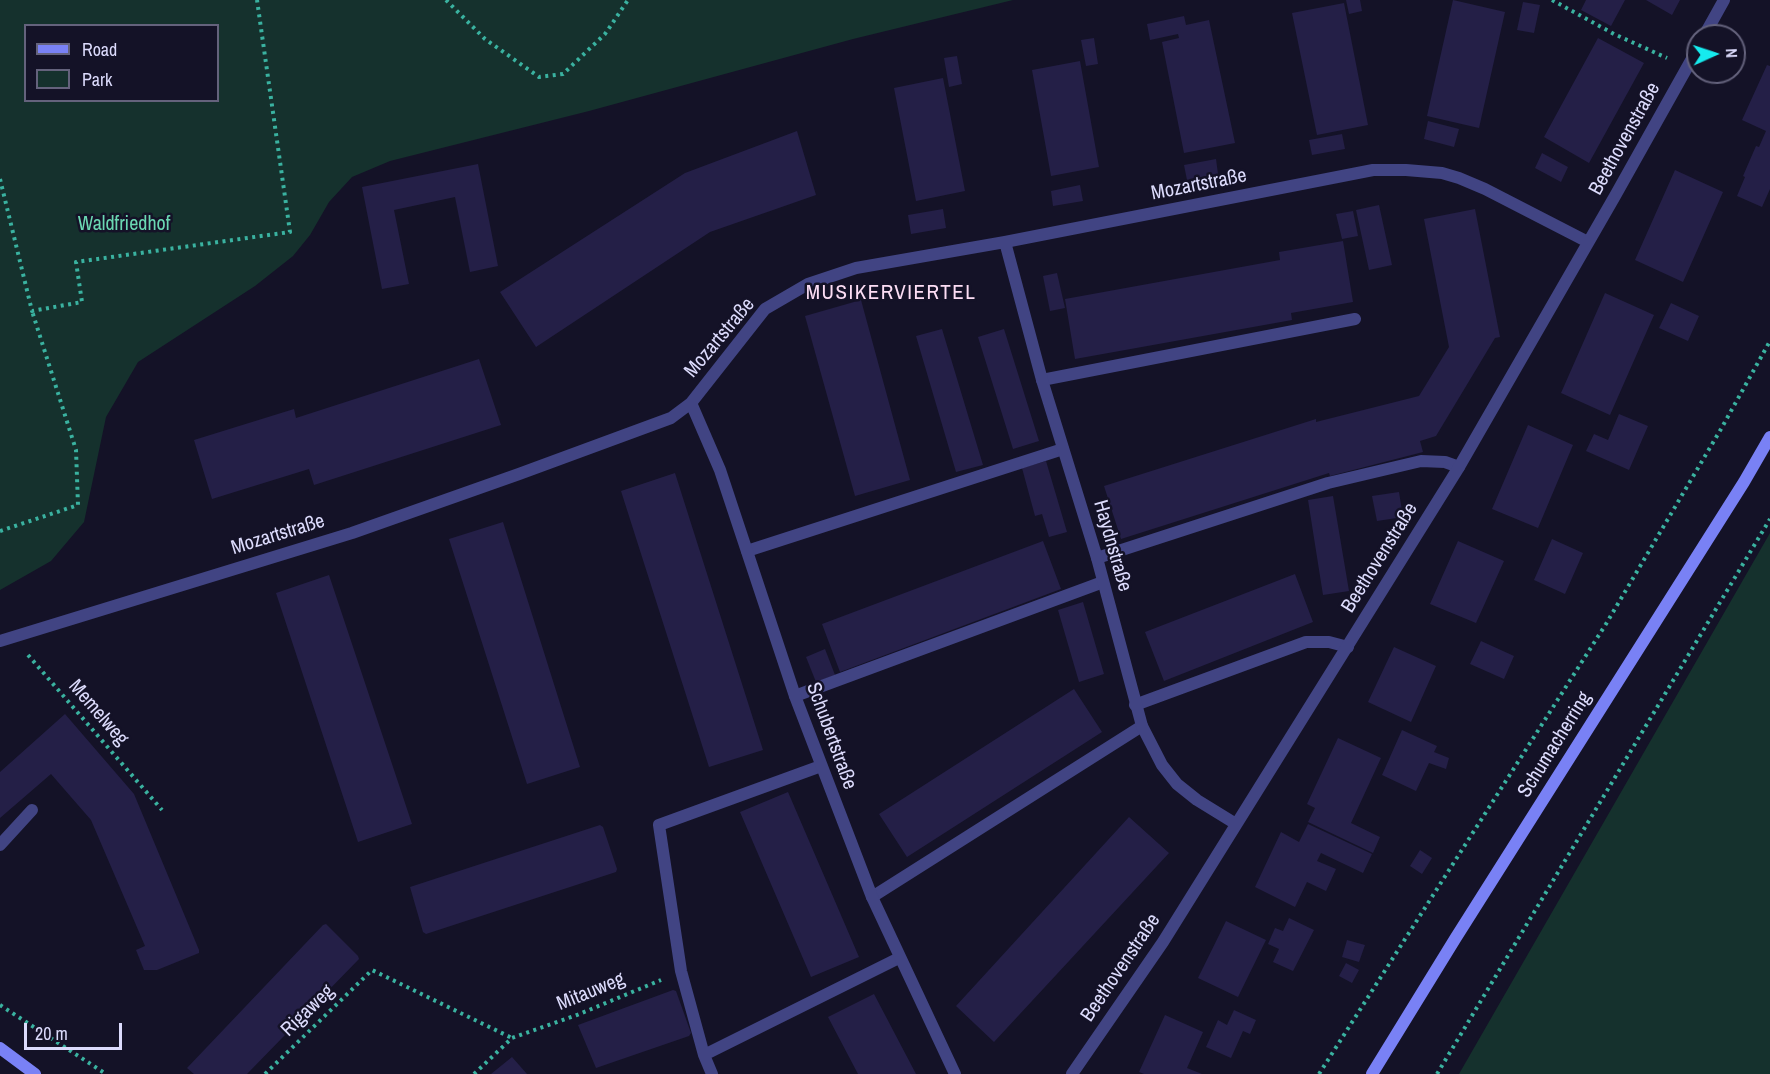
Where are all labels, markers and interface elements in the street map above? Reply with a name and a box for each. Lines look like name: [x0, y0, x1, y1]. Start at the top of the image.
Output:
legend: [24, 24, 219, 102]
north arrow: [1686, 24, 1746, 84]
text: Road: [82, 37, 117, 62]
text: N: [1721, 48, 1743, 58]
text: Park: [82, 67, 112, 92]
street label: Beethovenstraße: [1584, 79, 1666, 199]
street label: Mozartstraße: [1149, 164, 1249, 206]
park label: Waldfriedhof: [78, 213, 170, 237]
district label: MUSIKERVIERTEL: [806, 280, 976, 306]
street label: Mozartstraße: [680, 293, 760, 383]
street label: Haydnstraße: [1088, 498, 1136, 594]
street label: Beethovenstraße: [1337, 499, 1423, 617]
street label: Mozartstraße: [228, 509, 328, 561]
street label: Memelweg: [63, 675, 133, 751]
street label: Schubertstraße: [801, 679, 861, 793]
street label: Schumacherring: [1513, 688, 1597, 802]
street label: Beethovenstraße: [1076, 910, 1166, 1026]
street label: Mitauweg: [554, 968, 628, 1016]
street label: Rigaweg: [276, 980, 340, 1042]
scale bar: [27, 1011, 124, 1049]
text: 20 m: [35, 1021, 68, 1046]

